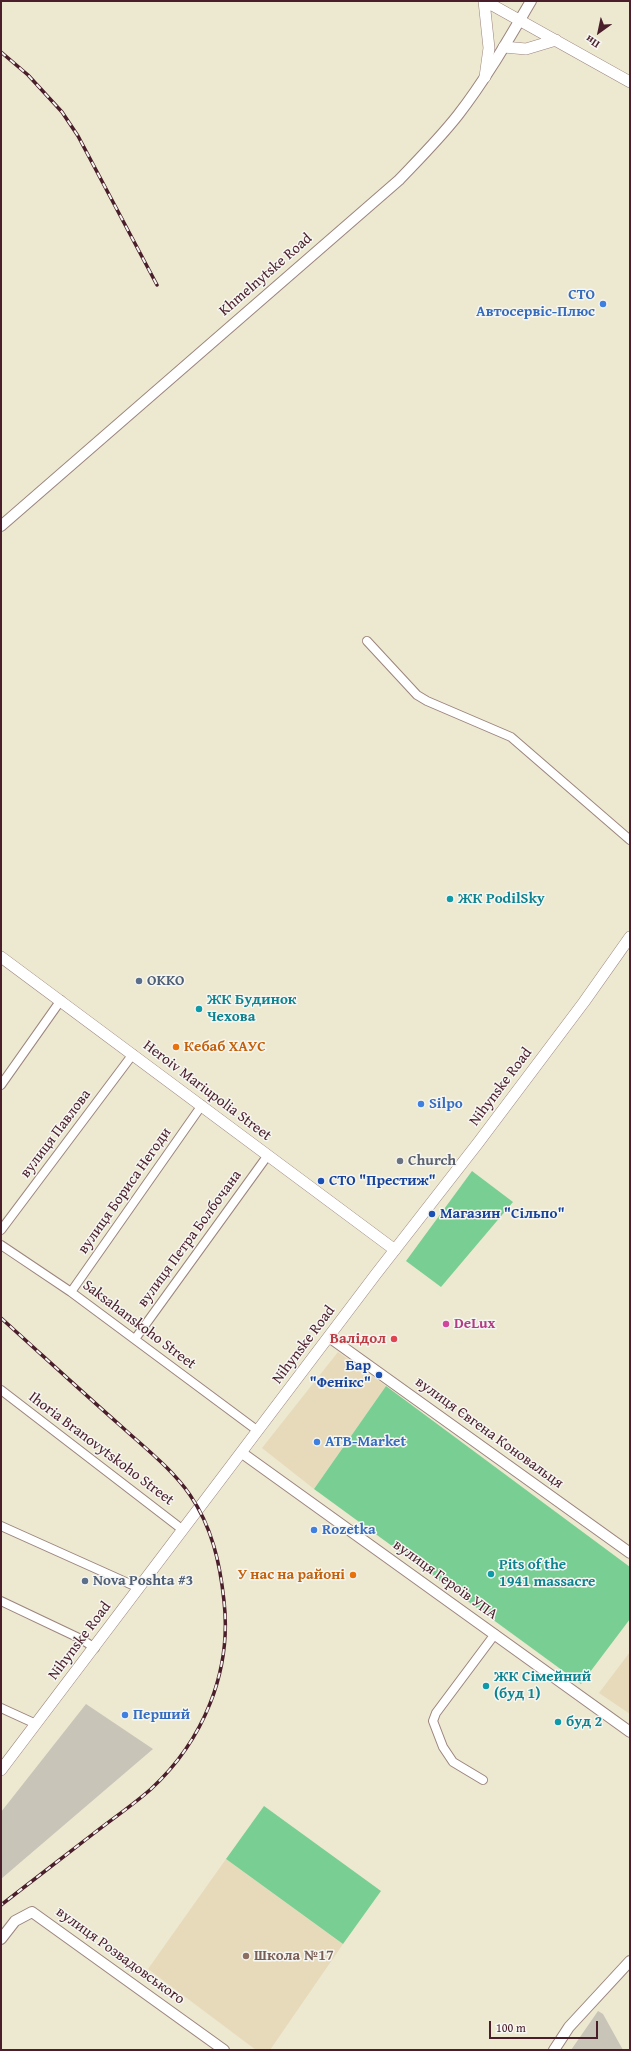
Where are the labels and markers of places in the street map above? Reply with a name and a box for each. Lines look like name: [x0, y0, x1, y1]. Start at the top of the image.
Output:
place label: СТО Автосервіс-Плюс: [476, 286, 595, 321]
marker: СТО Автосервіс-Плюс: [598, 299, 608, 309]
place label: ЖК PodilSky: [458, 890, 545, 908]
marker: ЖК PodilSky: [445, 894, 455, 904]
place label: OKKO: [147, 972, 184, 990]
marker: OKKO: [134, 976, 144, 986]
place label: ЖК Будинок Чехова: [207, 991, 296, 1026]
marker: ЖК Будинок Чехова: [194, 1004, 204, 1014]
place label: Кебаб ХАУС: [184, 1038, 266, 1056]
marker: Кебаб ХАУС: [171, 1042, 181, 1052]
place label: Silpo: [429, 1095, 463, 1113]
marker: Silpo: [416, 1099, 426, 1109]
place label: Church: [408, 1152, 456, 1170]
marker: Church: [395, 1156, 405, 1166]
place label: СТО "Престиж": [329, 1172, 436, 1190]
marker: СТО "Престиж": [316, 1176, 326, 1186]
place label: Магазин "Сільпо": [440, 1205, 565, 1223]
marker: Магазин "Сільпо": [427, 1209, 437, 1219]
place label: DeLux: [454, 1315, 495, 1333]
marker: DeLux: [441, 1319, 451, 1329]
place label: Валідол: [330, 1330, 386, 1348]
marker: Валідол: [389, 1334, 399, 1344]
place label: Бар "Фенікс": [309, 1357, 371, 1392]
marker: Бар "Фенікс": [374, 1370, 384, 1380]
place label: ATB-Market: [325, 1433, 406, 1451]
marker: ATB-Market: [312, 1437, 322, 1447]
place label: Rozetka: [322, 1521, 376, 1539]
marker: Rozetka: [309, 1525, 319, 1535]
place label: Pits of the 1941 massacre: [499, 1556, 595, 1591]
place label: У нас на районі: [238, 1566, 345, 1584]
marker: Pits of the 1941 massacre: [486, 1569, 496, 1579]
marker: У нас на районі: [348, 1570, 358, 1580]
place label: Nova Poshta #3: [93, 1572, 193, 1590]
marker: Nova Poshta #3: [80, 1576, 90, 1586]
place label: ЖК Сімейний (буд 1): [494, 1668, 591, 1703]
marker: ЖК Сімейний (буд 1): [481, 1681, 491, 1691]
place label: Перший: [133, 1706, 190, 1724]
marker: Перший: [120, 1710, 130, 1720]
place label: буд 2: [566, 1713, 602, 1731]
marker: буд 2: [553, 1717, 563, 1727]
place label: Школа №17: [254, 1947, 334, 1965]
marker: Школа №17: [241, 1951, 251, 1961]

